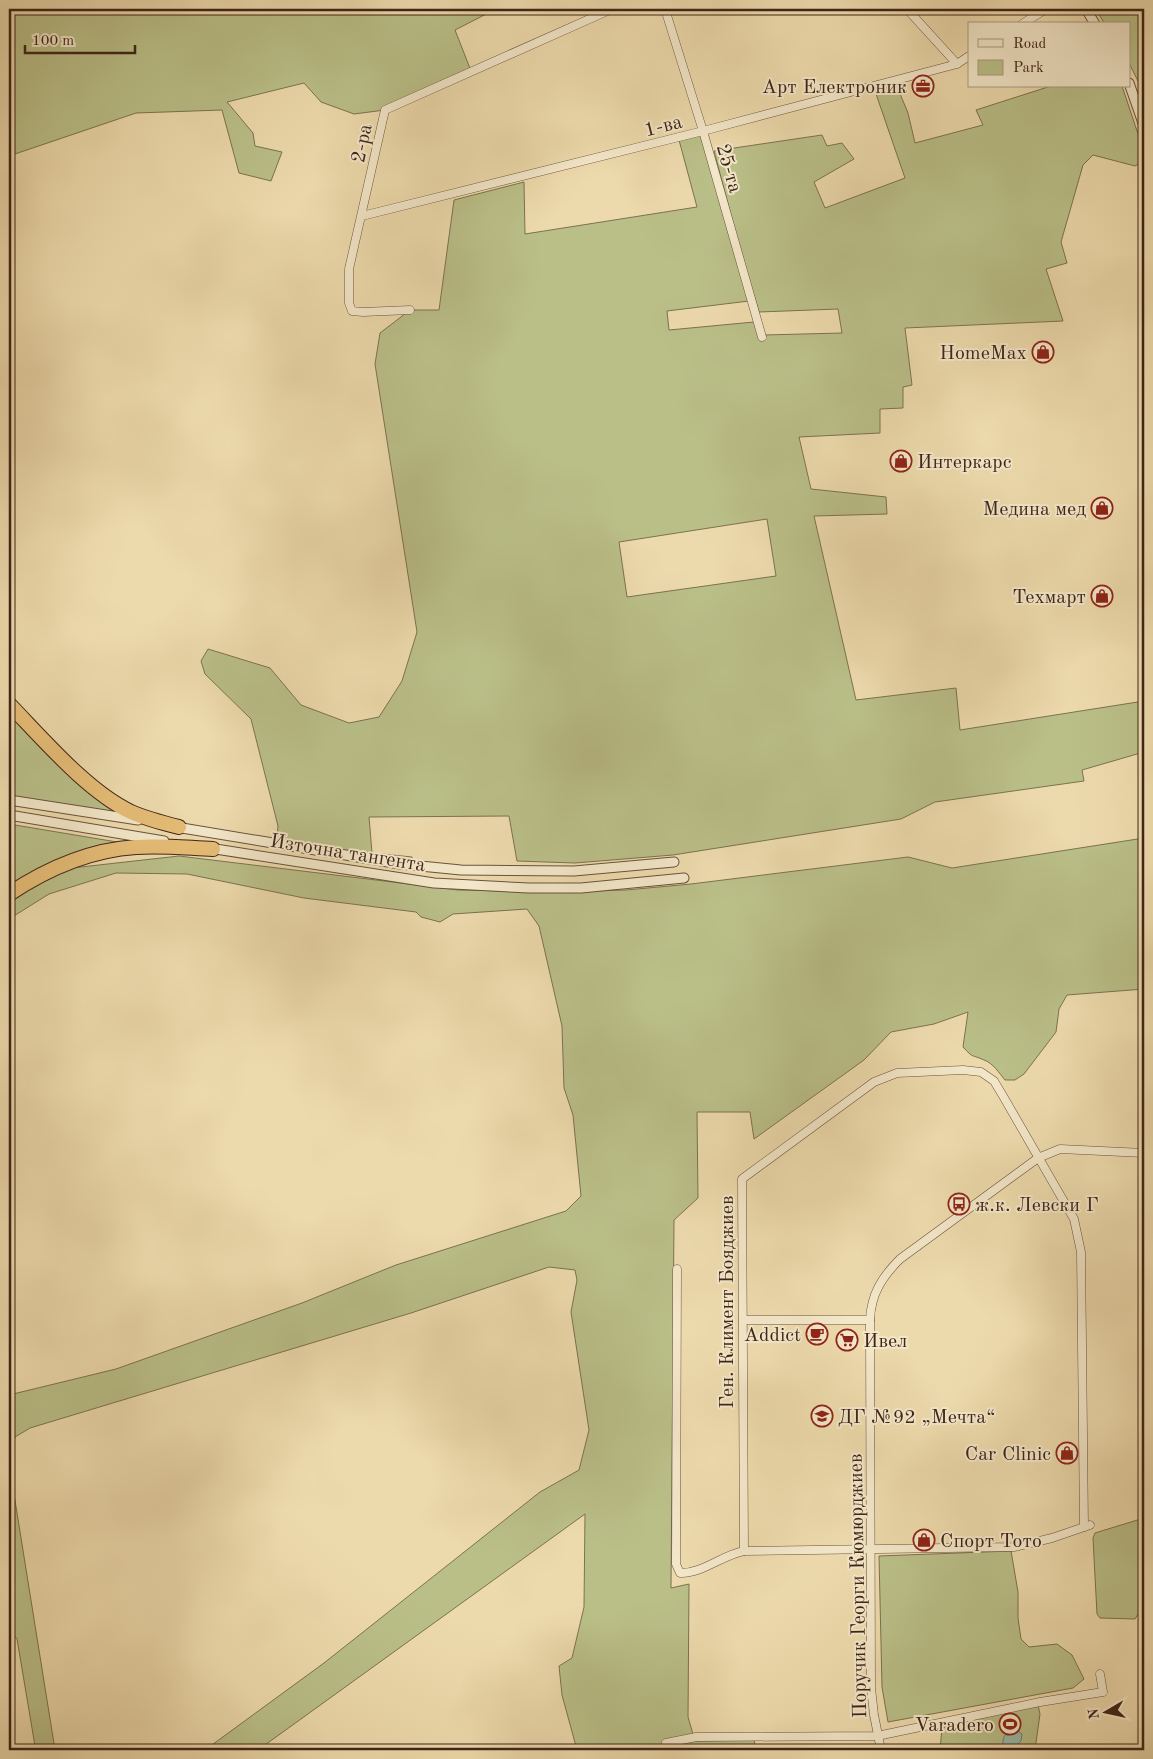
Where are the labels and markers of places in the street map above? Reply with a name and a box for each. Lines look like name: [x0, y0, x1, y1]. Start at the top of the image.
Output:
office icon: Арт Електроник: [911, 74, 935, 98]
place label: Арт Електроник: [762, 78, 907, 98]
shop icon: HomeMax: [1031, 340, 1055, 364]
place label: HomeMax: [939, 344, 1027, 364]
shop icon: Интеркарс: [889, 449, 913, 473]
place label: Интеркарс: [917, 453, 1012, 473]
shop icon: Медина мед: [1090, 496, 1114, 520]
place label: Медина мед: [983, 500, 1086, 520]
shop icon: Техмарт: [1090, 584, 1114, 608]
place label: Техмарт: [1012, 588, 1086, 608]
bus stop icon: ж.к. Левски Г: [947, 1192, 971, 1216]
place label: ж.к. Левски Г: [975, 1196, 1099, 1216]
cafe icon: Addict: [805, 1322, 829, 1346]
place label: Addict: [744, 1326, 801, 1346]
supermarket icon: Ивел: [835, 1328, 859, 1352]
place label: Ивел: [863, 1332, 907, 1352]
school or university icon: ДГ №92 „Мечта“: [810, 1404, 834, 1428]
place label: ДГ №92 „Мечта“: [838, 1408, 995, 1428]
shop icon: Car Clinic: [1055, 1441, 1079, 1465]
place label: Car Clinic: [965, 1445, 1051, 1465]
shop icon: Спорт Тото: [912, 1528, 936, 1552]
place label: Спорт Тото: [940, 1532, 1042, 1552]
sports icon: Varadero: [998, 1712, 1022, 1736]
place label: Varadero: [914, 1716, 994, 1736]

